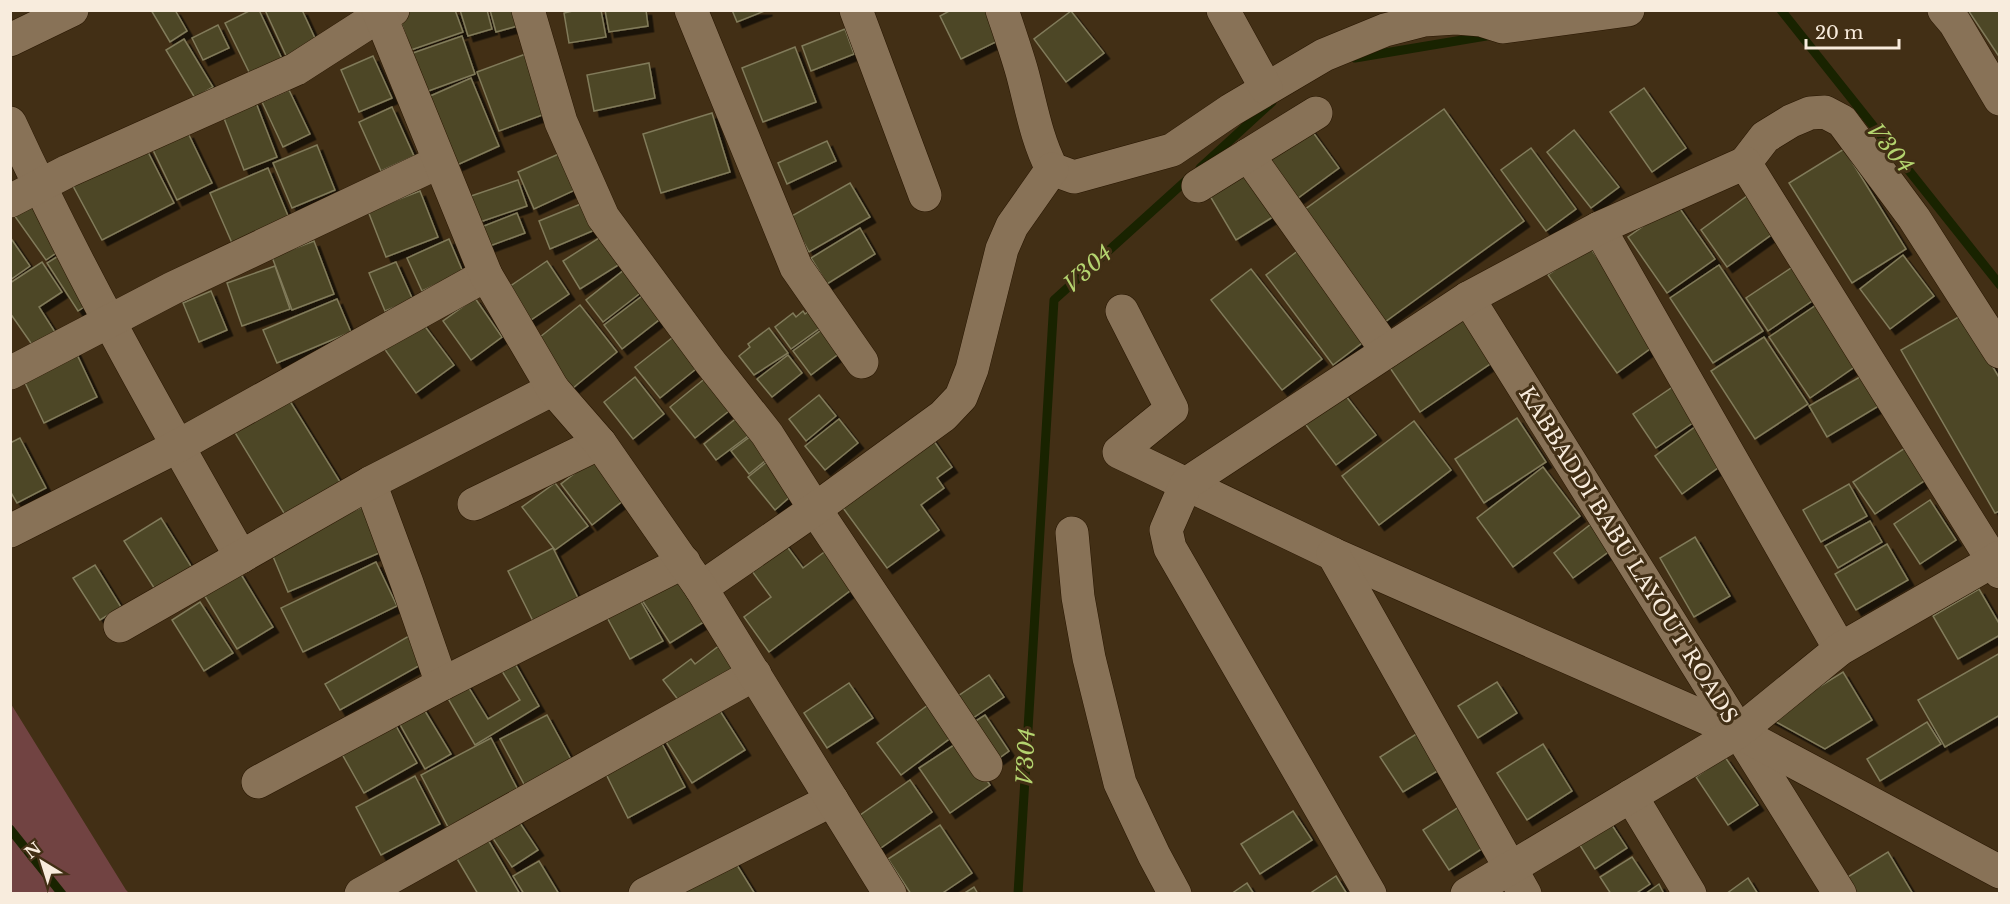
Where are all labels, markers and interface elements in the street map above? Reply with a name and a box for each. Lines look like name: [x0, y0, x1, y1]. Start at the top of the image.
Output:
scale bar: [1806, 12, 1899, 50]
text: 20 m: [1815, 22, 1863, 44]
water label: V304: [1861, 117, 1919, 179]
water label: V304: [1058, 240, 1119, 298]
street label: KABBADDI BABU LAYOUT ROADS: [1513, 382, 1743, 728]
water label: V304: [1011, 727, 1041, 786]
north arrow: [12, 832, 72, 892]
text: N: [21, 838, 45, 863]

